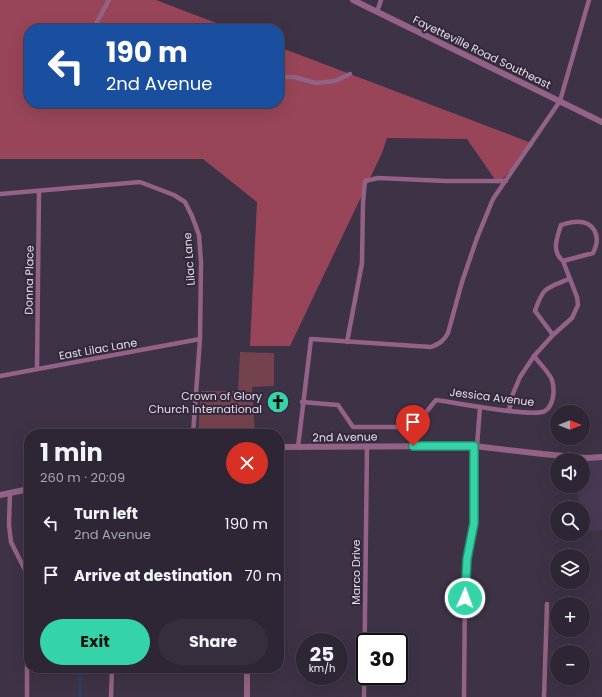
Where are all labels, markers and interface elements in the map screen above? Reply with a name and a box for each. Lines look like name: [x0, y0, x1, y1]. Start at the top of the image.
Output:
street label: Fayetteville Road Southeast: [410, 11, 554, 93]
text: 190 m: [106, 33, 188, 72]
icon: left: [40, 40, 92, 92]
text: 2nd Avenue: [106, 71, 212, 96]
street label: Lilac Lane: [179, 232, 199, 286]
street label: Donna Place: [20, 245, 38, 315]
street label: East Lilac Lane: [58, 334, 138, 364]
street label: Jessica Avenue: [449, 384, 535, 410]
place label: Crown of Glory Church International: [149, 388, 263, 417]
church icon: Crown of Glory Church International: [265, 389, 291, 415]
pin: [396, 405, 430, 446]
north arrow: [550, 405, 590, 445]
map controls: [550, 405, 590, 685]
icon: arrive: [402, 411, 424, 433]
street label: 2nd Avenue: [312, 428, 378, 446]
text: 1 min: [40, 436, 103, 469]
button: close: [226, 442, 268, 484]
button: sound: [550, 453, 590, 493]
text: 260 m · 20:09: [40, 468, 125, 487]
button: search: [550, 501, 590, 541]
text: Turn left: [74, 503, 138, 524]
icon: left: [40, 512, 62, 534]
text: 190 m: [225, 513, 268, 534]
text: 2nd Avenue: [74, 525, 151, 544]
street label: Marco Drive: [348, 539, 364, 605]
button: layers: [550, 549, 590, 589]
icon: arrive: [40, 564, 62, 586]
text: Arrive at destination: [74, 565, 232, 586]
text: 70 m: [244, 565, 281, 586]
position arrow: [444, 577, 486, 619]
button: +: [550, 597, 590, 637]
button: Exit: [40, 619, 150, 665]
button: Share: [158, 619, 268, 665]
speed limit sign: 30: [356, 633, 408, 685]
text: 25: [310, 640, 334, 668]
button: −: [550, 645, 590, 685]
text: km/h: [309, 661, 335, 676]

